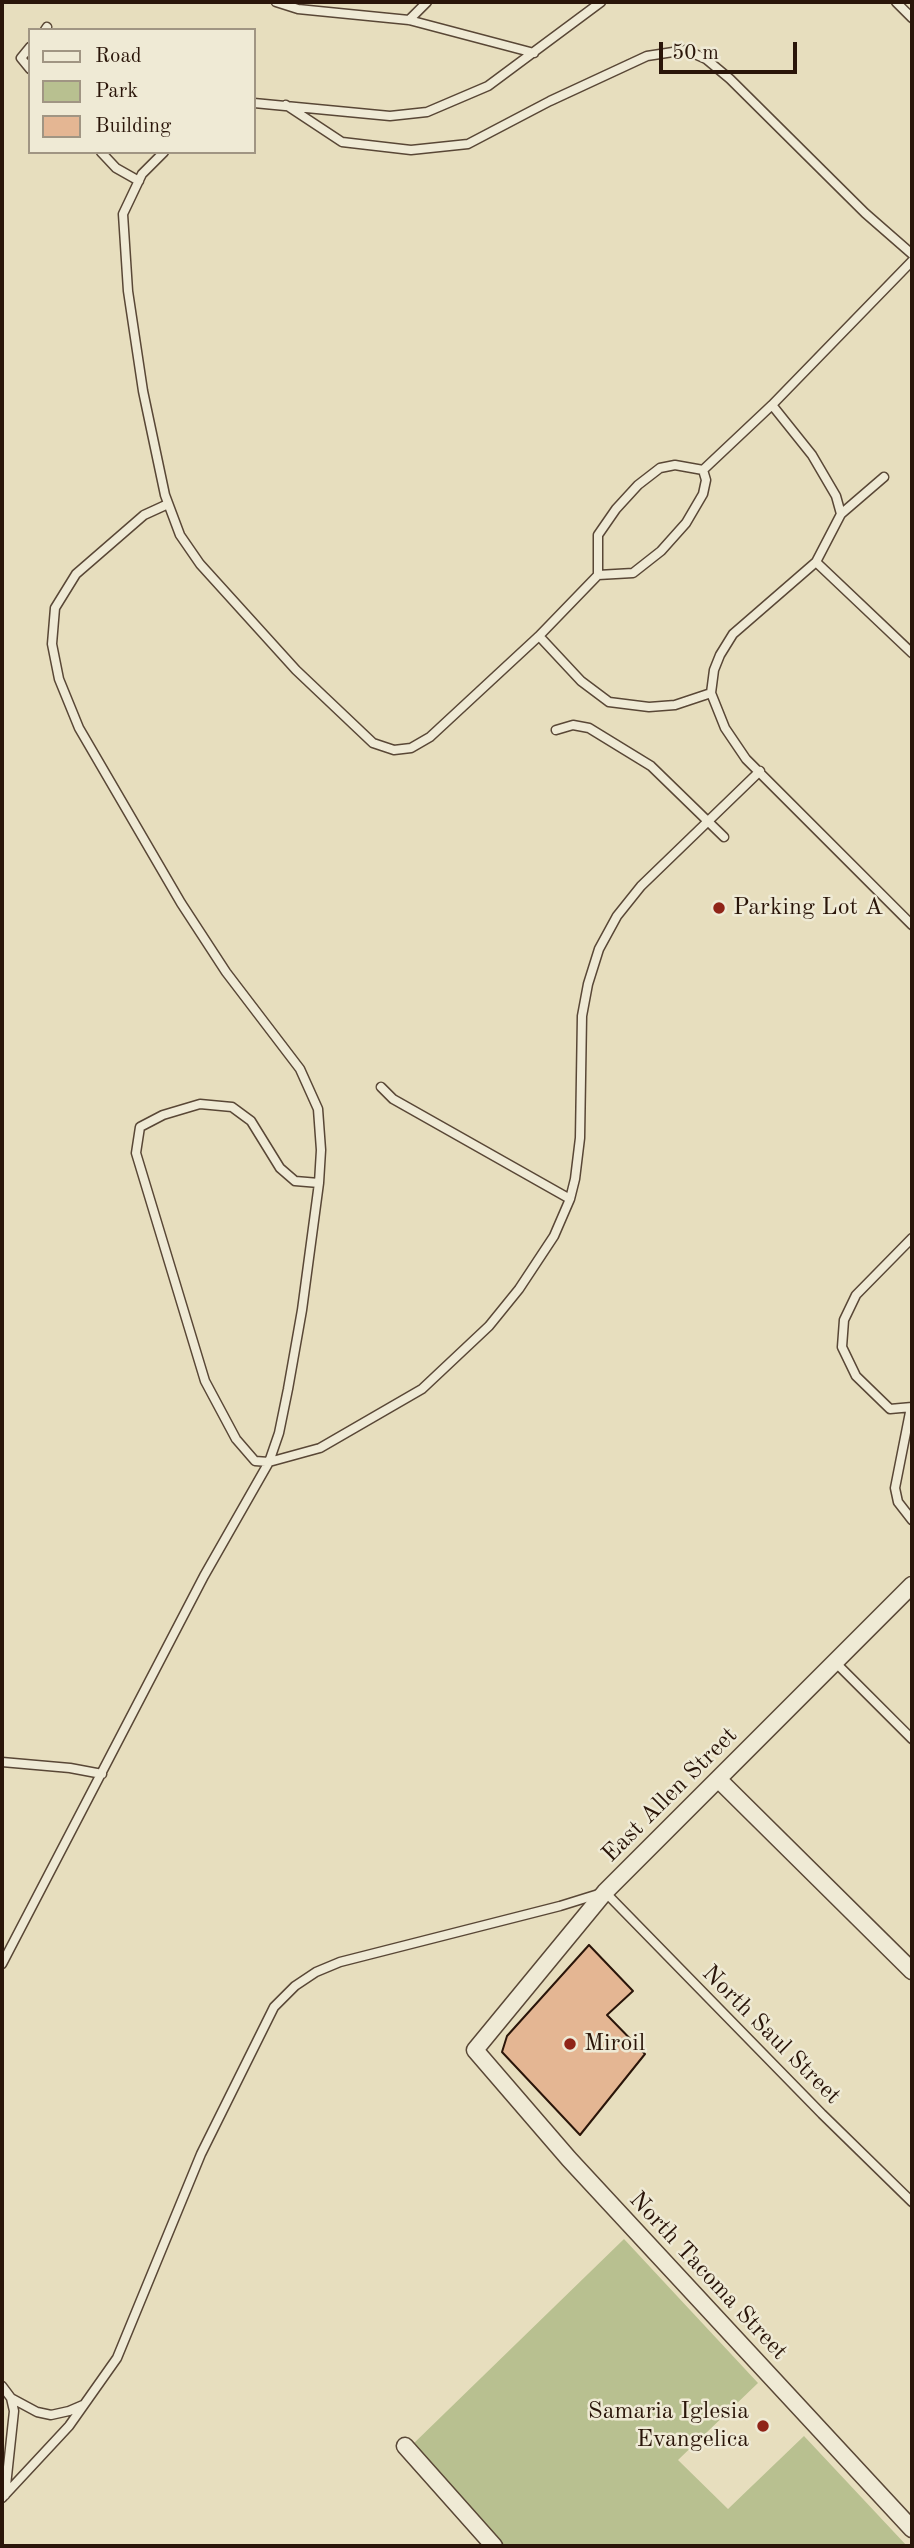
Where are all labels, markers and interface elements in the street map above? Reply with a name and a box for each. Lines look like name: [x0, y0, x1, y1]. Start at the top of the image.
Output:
legend: [28, 28, 256, 154]
scale bar: [662, 28, 800, 72]
text: 50 m: [672, 43, 719, 64]
text: Road: [95, 46, 142, 67]
text: Park: [95, 81, 138, 102]
text: Building: [95, 116, 171, 137]
place label: Parking Lot A: [733, 894, 883, 922]
marker: Parking Lot A: [711, 900, 727, 916]
street label: East Allen Street: [596, 1721, 744, 1869]
street label: North Saul Street: [695, 1959, 847, 2111]
place label: Miroil: [584, 2030, 645, 2058]
marker: Miroil: [562, 2036, 578, 2052]
street label: North Tacoma Street: [623, 2186, 793, 2366]
place label: Samaria Iglesia Evangelica: [588, 2398, 749, 2454]
marker: Samaria Iglesia Evangelica: [755, 2418, 771, 2434]

